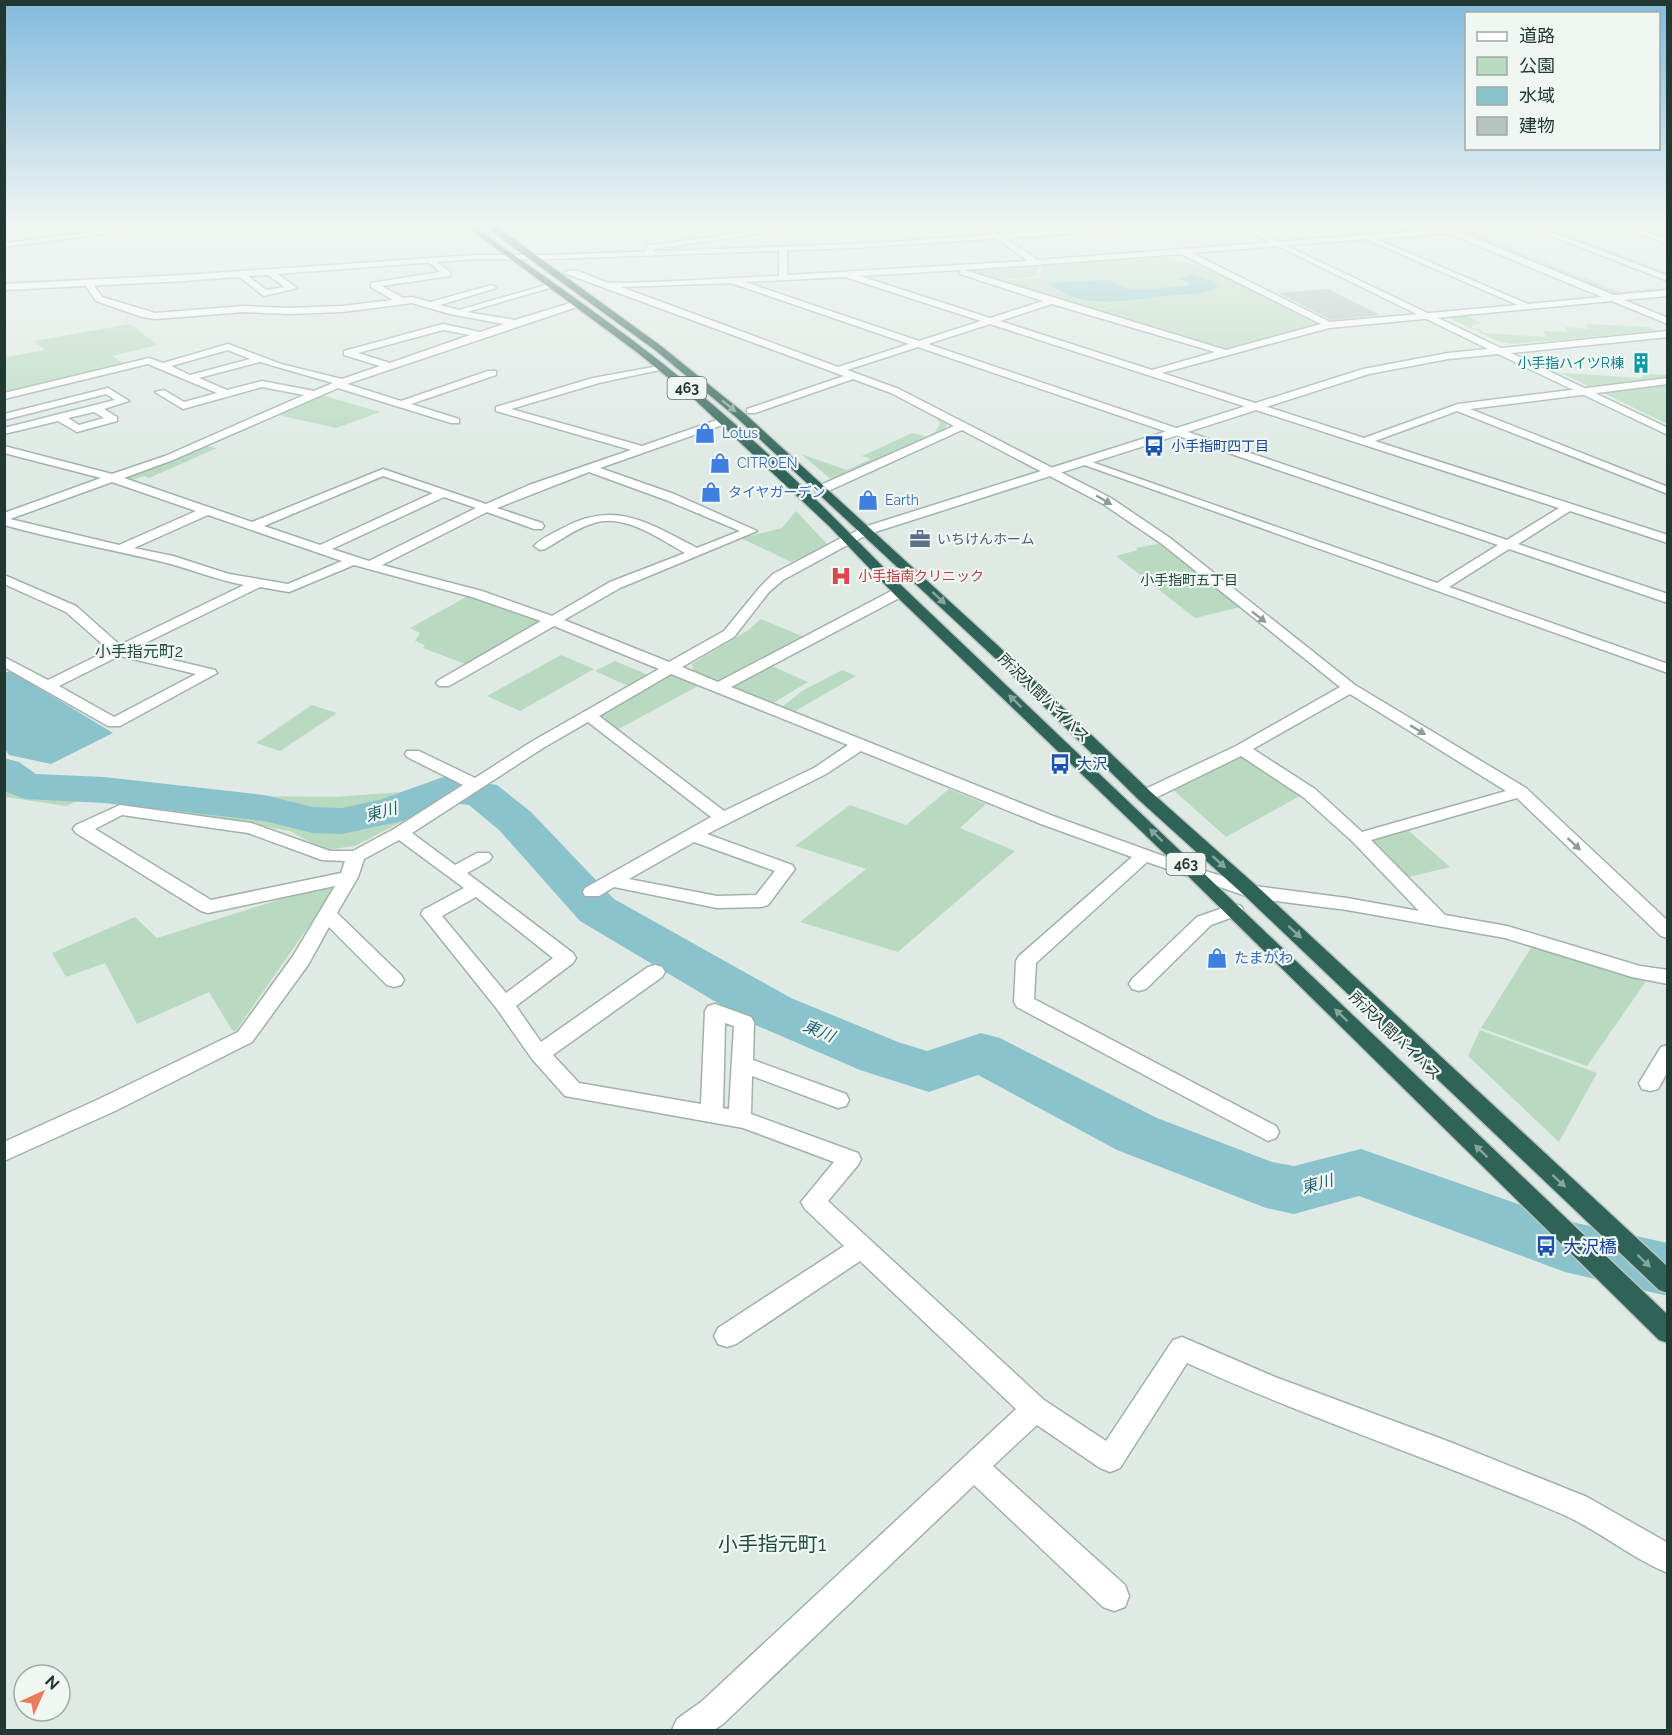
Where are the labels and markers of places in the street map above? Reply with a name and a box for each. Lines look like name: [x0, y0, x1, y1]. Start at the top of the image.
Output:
building icon: 小手指ハイツR棟: [1629, 351, 1653, 375]
place label: 小手指ハイツR棟: [1517, 355, 1624, 371]
shop icon: Lotus: [693, 421, 717, 445]
place label: Lotus: [722, 425, 758, 441]
bus stop icon: 小手指町四丁目: [1142, 434, 1166, 458]
place label: 小手指町四丁目: [1171, 438, 1269, 454]
shop icon: CITROEN: [708, 451, 732, 475]
place label: CITROEN: [737, 455, 798, 471]
shop icon: タイヤガーデン: [699, 480, 723, 504]
place label: タイヤガーデン: [728, 484, 826, 500]
shop icon: Earth: [856, 488, 880, 512]
place label: Earth: [885, 492, 919, 508]
office icon: いちけんホーム: [908, 527, 932, 551]
place label: いちけんホーム: [937, 531, 1035, 547]
hospital icon: 小手指南クリニック: [829, 564, 853, 588]
place label: 小手指南クリニック: [858, 568, 984, 584]
bus stop icon: 大沢: [1048, 752, 1072, 776]
place label: 大沢: [1077, 755, 1107, 773]
shop icon: たまがわ: [1205, 946, 1229, 970]
place label: たまがわ: [1234, 949, 1294, 967]
bus stop icon: 大沢橋: [1534, 1234, 1558, 1258]
place label: 大沢橋: [1563, 1236, 1617, 1257]

